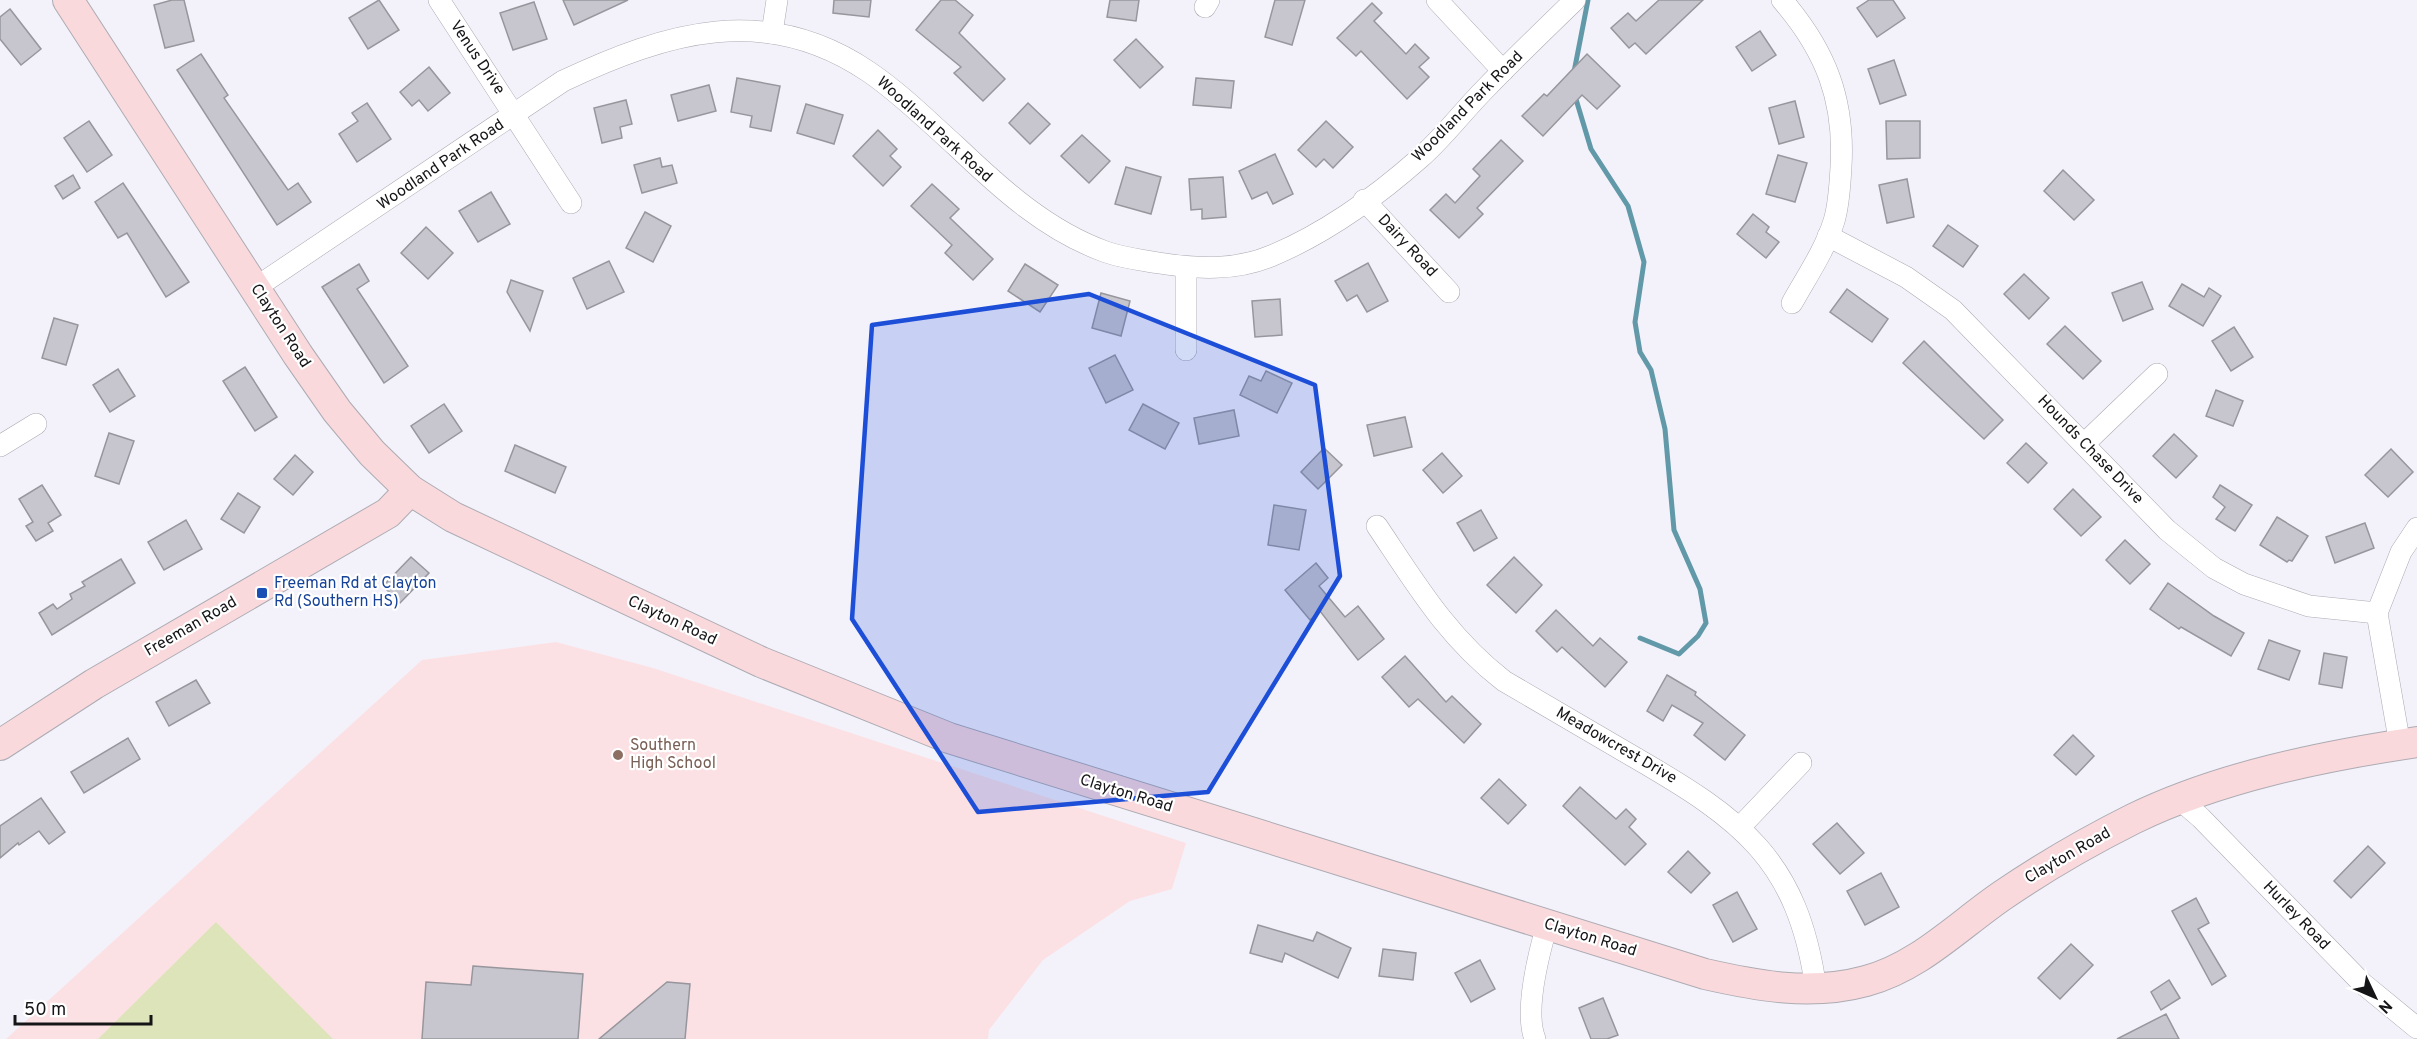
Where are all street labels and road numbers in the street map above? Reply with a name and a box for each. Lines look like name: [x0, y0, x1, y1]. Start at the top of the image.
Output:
street label: Venus Drive: [445, 17, 509, 99]
street label: Woodland Park Road: [1408, 47, 1528, 167]
street label: Woodland Park Road: [872, 73, 996, 187]
street label: Woodland Park Road: [374, 115, 508, 215]
street label: Dairy Road: [1373, 210, 1441, 282]
street label: Clayton Road: [245, 280, 315, 372]
street label: Hounds Chase Drive: [2033, 391, 2147, 509]
street label: Clayton Road: [624, 592, 720, 650]
street label: Freeman Road: [141, 593, 241, 661]
street label: Meadowcrest Drive: [1552, 703, 1680, 789]
street label: Clayton Road: [1077, 770, 1175, 818]
street label: Clayton Road: [2021, 823, 2115, 889]
street label: Hurley Road: [2258, 877, 2334, 955]
street label: Clayton Road: [1541, 914, 1639, 962]

